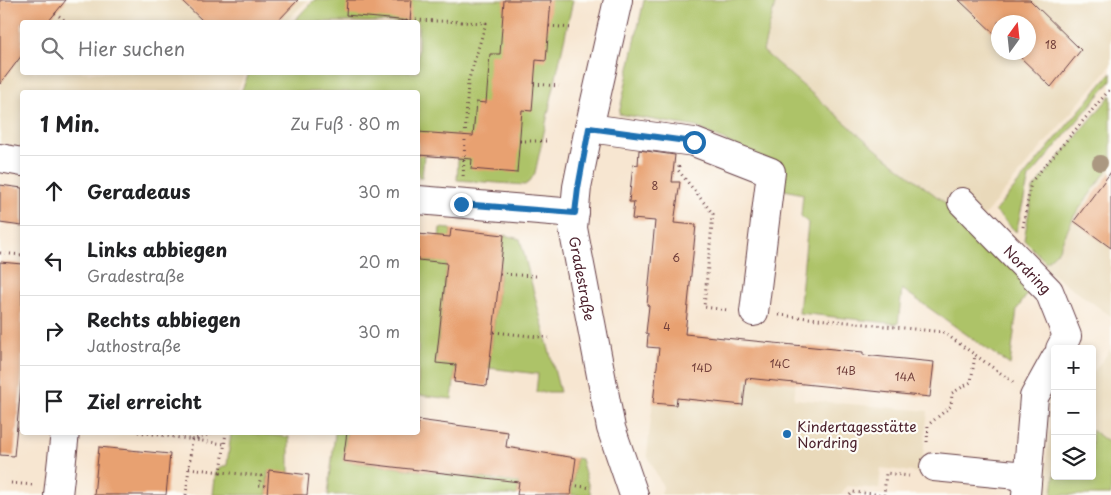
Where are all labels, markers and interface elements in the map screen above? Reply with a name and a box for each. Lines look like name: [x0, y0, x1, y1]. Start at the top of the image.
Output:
north arrow: [991, 15, 1036, 60]
search box: [20, 20, 420, 75]
icon: search: [38, 34, 66, 62]
text: Hier suchen: [78, 34, 185, 62]
house number: 18: [1045, 36, 1057, 53]
text: 1 Min.: [40, 107, 100, 139]
text: Zu Fuß · 80 m: [290, 111, 400, 135]
route start: [683, 131, 706, 154]
icon: ahead: [40, 177, 68, 205]
text: Geradeaus: [87, 177, 191, 205]
house number: 8: [652, 177, 659, 194]
text: 30 m: [358, 179, 400, 203]
route end: [450, 193, 473, 216]
text: Links abbiegen: [87, 235, 227, 263]
street label: Gradestraße: [564, 235, 601, 322]
street label: Nordring: [999, 240, 1056, 298]
icon: left: [40, 247, 68, 275]
text: 20 m: [359, 249, 400, 273]
house number: 6: [672, 249, 680, 266]
text: Gradestraße: [87, 263, 185, 287]
text: Rechts abbiegen: [87, 305, 241, 333]
icon: right: [40, 317, 68, 345]
house number: 4: [663, 318, 671, 335]
text: 30 m: [358, 319, 400, 343]
text: Jathostraße: [87, 333, 181, 357]
map controls: [1051, 345, 1096, 480]
button: +: [1051, 345, 1096, 390]
house number: 14C: [770, 355, 790, 372]
house number: 14D: [692, 359, 712, 376]
house number: 14B: [836, 362, 856, 379]
house number: 14A: [895, 368, 915, 385]
icon: arrive: [40, 387, 68, 415]
text: Ziel erreicht: [87, 387, 202, 415]
button: −: [1051, 390, 1096, 435]
place label: Kindertagesstätte Nordring: [797, 416, 917, 453]
marker: Kindertagesstätte Nordring: [781, 428, 793, 440]
button: layers: [1051, 435, 1096, 480]

